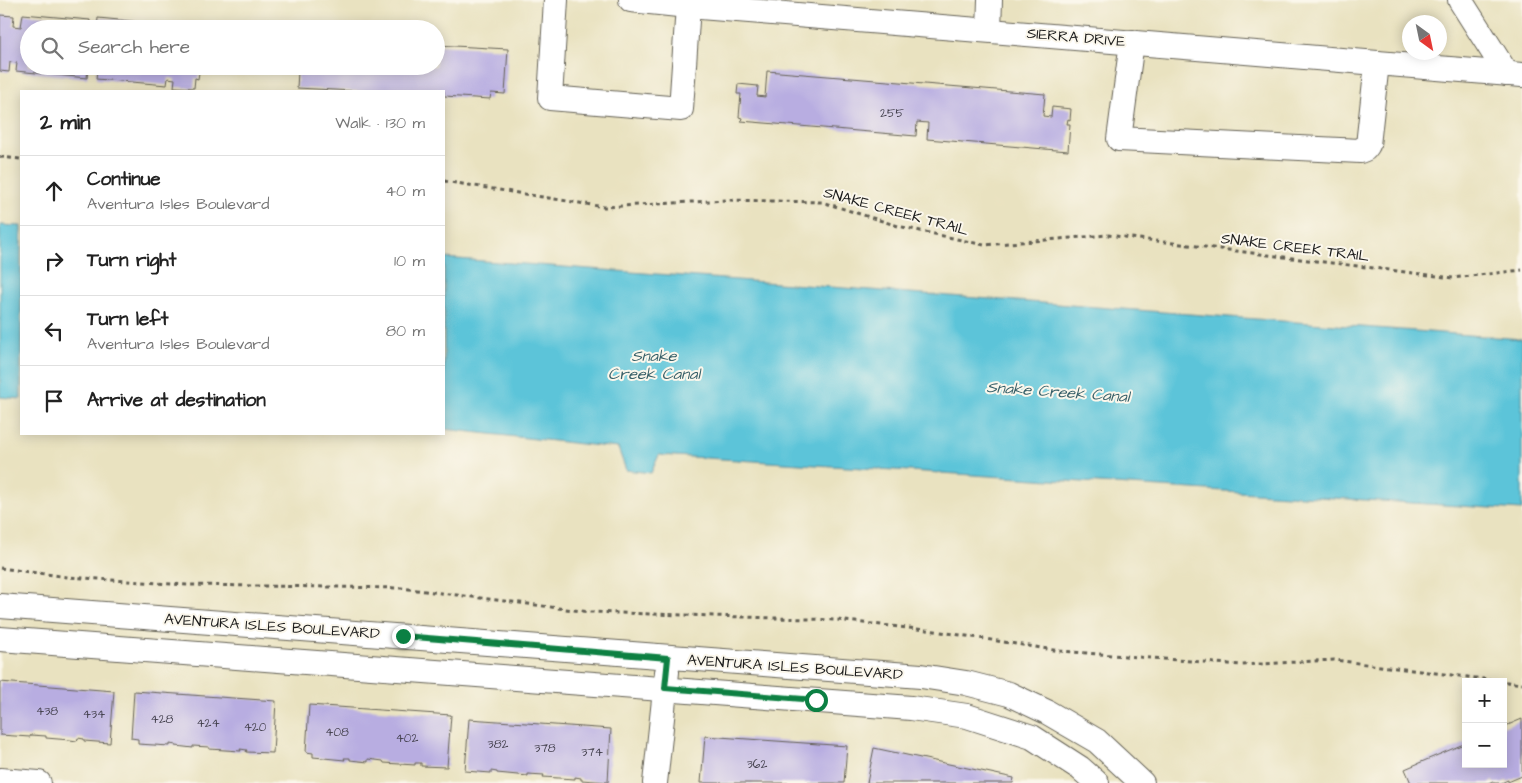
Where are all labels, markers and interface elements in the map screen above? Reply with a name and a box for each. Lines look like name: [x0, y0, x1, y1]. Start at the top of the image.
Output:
north arrow: [1402, 15, 1447, 60]
search box: [20, 20, 445, 75]
street label: SIERRA DRIVE: [1026, 23, 1126, 52]
icon: search: [38, 34, 66, 62]
text: Search here: [78, 34, 190, 61]
house number: 255: [880, 105, 904, 122]
text: 2 min: [40, 108, 90, 137]
text: Walk · 130 m: [335, 112, 425, 134]
text: Continue: [87, 166, 161, 193]
icon: ahead: [40, 177, 68, 205]
text: 40 m: [385, 180, 425, 202]
street label: SNAKE CREEK TRAIL: [821, 182, 971, 241]
text: Aventura Isles Boulevard: [87, 193, 269, 215]
street label: SNAKE CREEK TRAIL: [1220, 228, 1371, 267]
icon: right: [40, 247, 68, 275]
text: Turn right: [87, 247, 176, 274]
text: 10 m: [394, 250, 425, 272]
text: Turn left: [87, 306, 168, 333]
icon: left: [40, 317, 68, 345]
text: 80 m: [386, 320, 425, 342]
text: Aventura Isles Boulevard: [87, 333, 269, 355]
water label: Snake Creek Canal: [608, 345, 702, 385]
water label: Snake Creek Canal: [986, 376, 1133, 408]
icon: arrive: [40, 387, 68, 415]
text: Arrive at destination: [87, 387, 266, 414]
street label: AVENTURA ISLES BOULEVARD: [163, 608, 381, 645]
route end: [392, 625, 415, 648]
street label: AVENTURA ISLES BOULEVARD: [686, 649, 904, 686]
map controls: [1462, 678, 1507, 768]
button: +: [1462, 678, 1507, 723]
route start: [805, 689, 828, 712]
house number: 438: [36, 703, 58, 720]
house number: 434: [83, 706, 105, 723]
house number: 428: [151, 711, 174, 728]
house number: 424: [196, 715, 220, 732]
house number: 420: [244, 719, 267, 736]
button: −: [1462, 723, 1507, 768]
house number: 408: [325, 724, 349, 741]
house number: 402: [396, 730, 418, 747]
house number: 382: [488, 736, 509, 753]
house number: 378: [534, 740, 556, 757]
house number: 374: [581, 744, 603, 761]
house number: 362: [747, 756, 767, 773]

